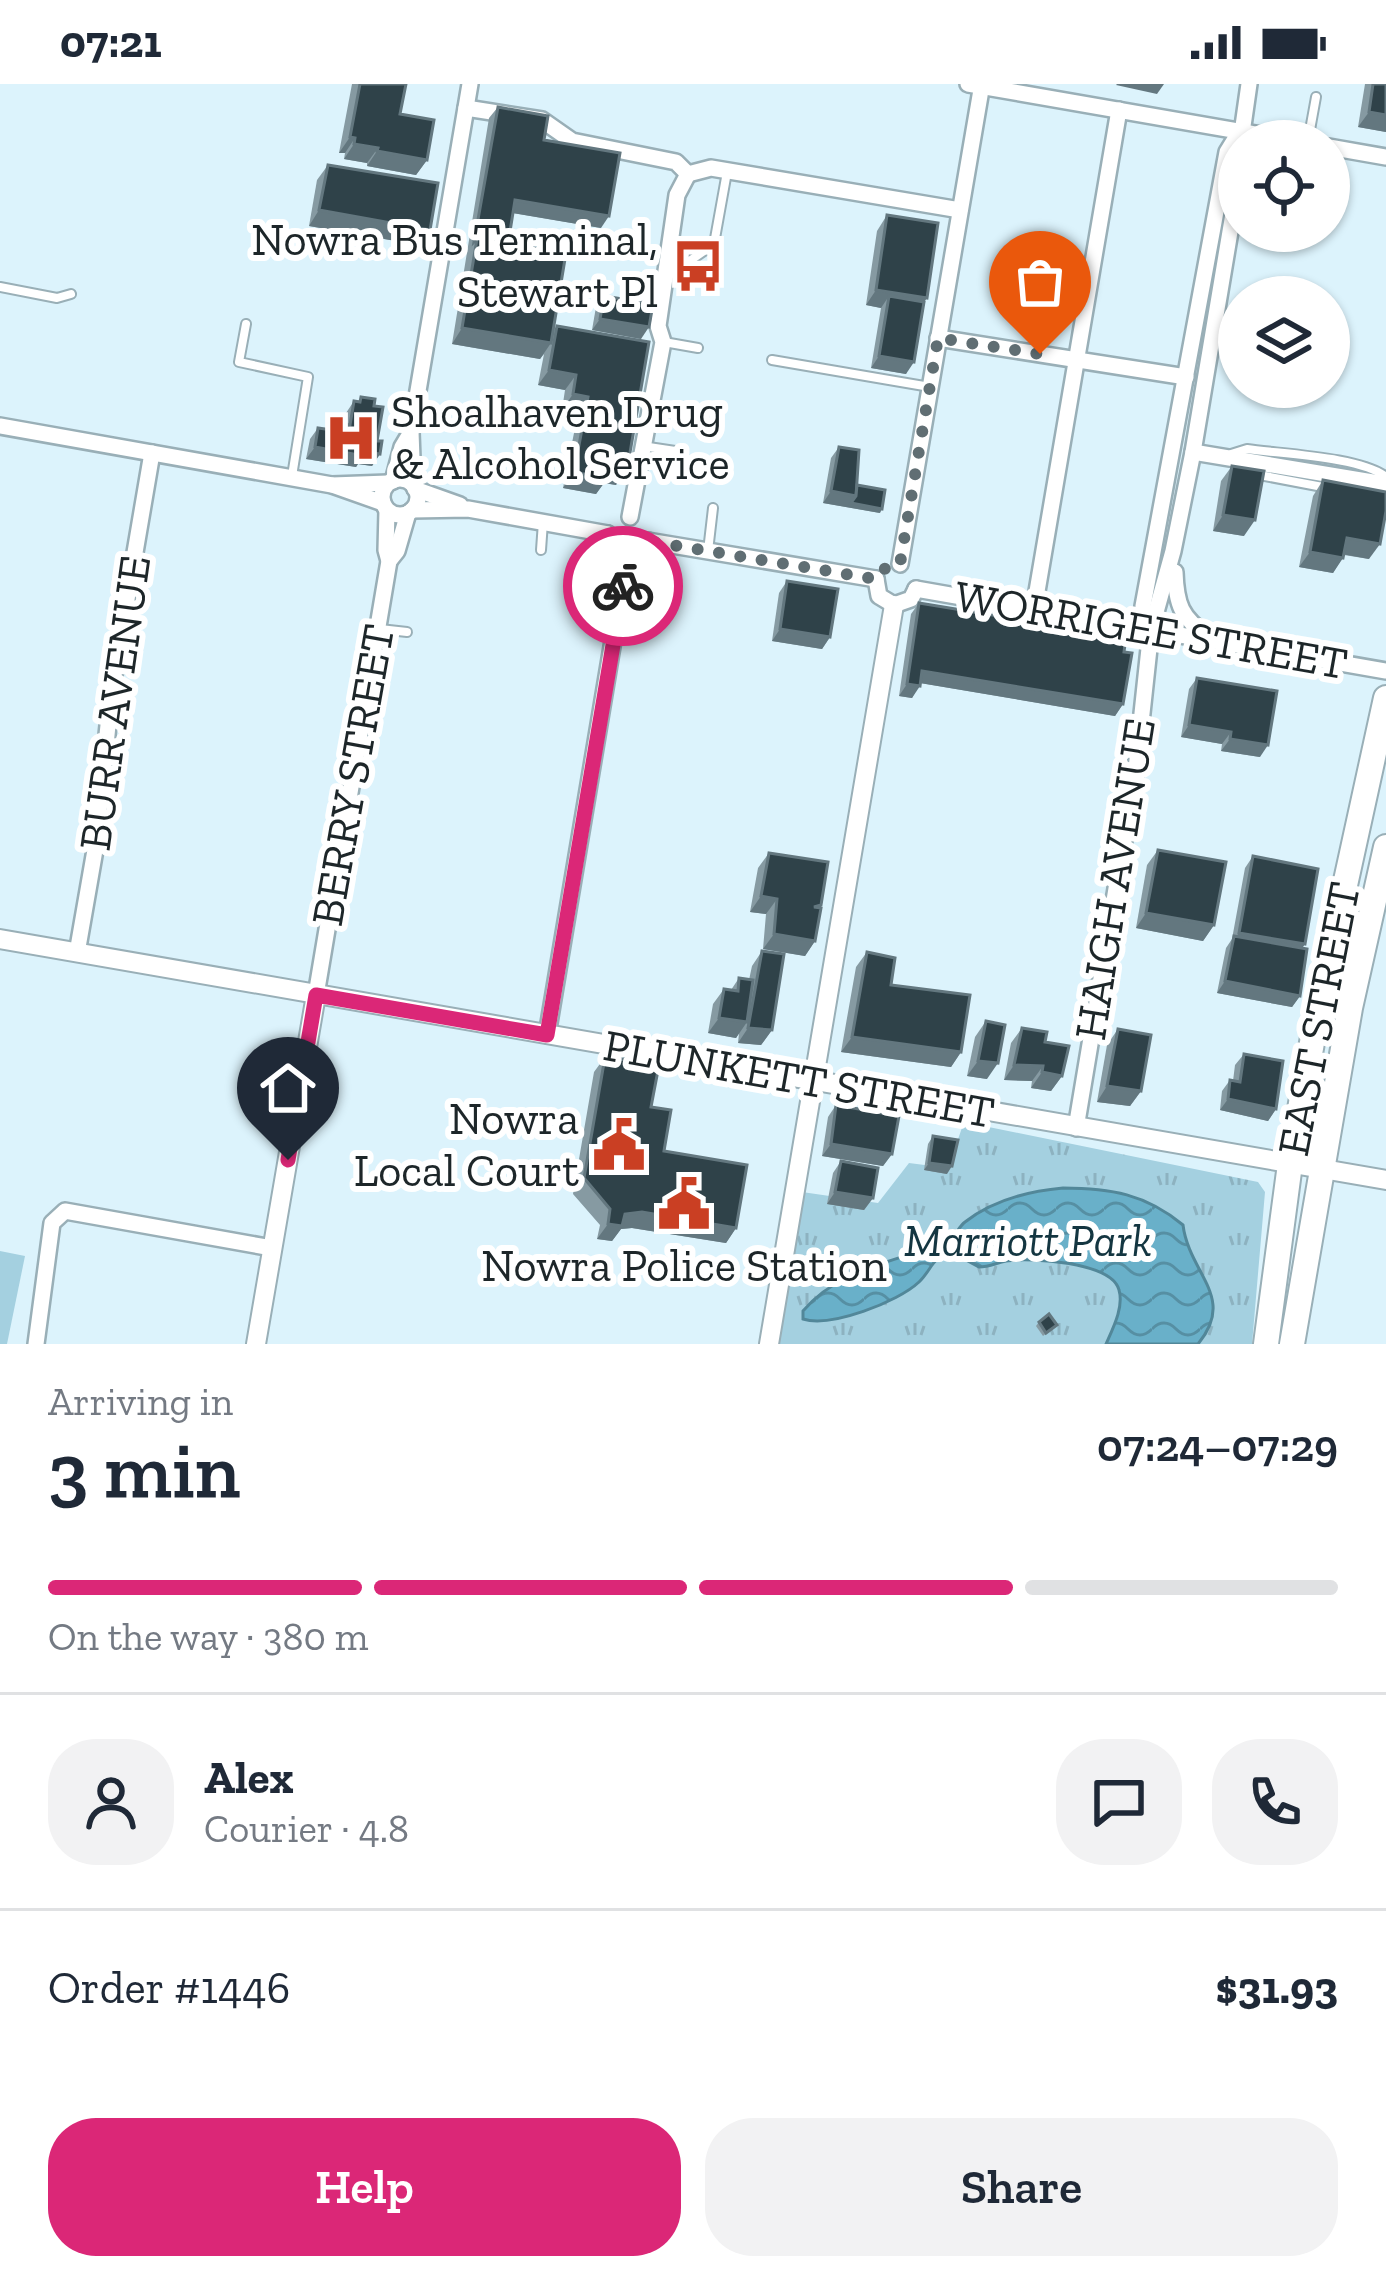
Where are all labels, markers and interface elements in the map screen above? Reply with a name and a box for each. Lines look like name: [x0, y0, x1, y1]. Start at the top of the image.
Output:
text: 07:21: [60, 15, 162, 69]
map controls: [1218, 120, 1350, 408]
button: locate: [1218, 120, 1350, 252]
place label: Nowra Bus Terminal, Stewart Pl: [251, 213, 658, 319]
pin: [989, 231, 1091, 354]
bus stop icon: Nowra Bus Terminal, Stewart Pl: [669, 237, 727, 295]
icon: bag: [1007, 249, 1073, 315]
button: layers: [1218, 276, 1350, 408]
place label: Shoalhaven Drug & Alcohol Service: [391, 385, 730, 491]
hospital icon: Shoalhaven Drug & Alcohol Service: [322, 409, 380, 467]
courier: [563, 526, 683, 646]
street label: BURR AVENUE: [68, 552, 162, 854]
icon: bike: [590, 553, 656, 619]
street label: WORRIGEE STREET: [951, 569, 1351, 691]
street label: BERRY STREET: [300, 620, 406, 930]
street label: HAIGH AVENUE: [1063, 714, 1167, 1044]
street label: EAST STREET: [1266, 878, 1372, 1160]
street label: PLUNKETT STREET: [599, 1018, 999, 1140]
pin: [237, 1037, 339, 1160]
icon: home: [255, 1055, 321, 1121]
place label: Nowra Local Court: [354, 1092, 579, 1198]
public building icon: Nowra Local Court: [590, 1116, 648, 1174]
public building icon: Nowra Police Station: [655, 1175, 713, 1233]
park label: Marriott Park: [904, 1214, 1152, 1268]
place label: Nowra Police Station: [481, 1239, 887, 1293]
text: Arriving in: [48, 1378, 233, 1425]
text: 07:24–07:29: [1097, 1419, 1338, 1473]
text: 3 min: [48, 1423, 240, 1517]
text: On the way · 380 m: [48, 1613, 368, 1660]
button: person: [48, 1739, 174, 1865]
button: chat: [1056, 1739, 1182, 1865]
button: phone: [1212, 1739, 1338, 1865]
text: Alex: [204, 1751, 294, 1805]
text: Courier · 4.8: [204, 1805, 409, 1852]
text: Order #1446: [48, 1961, 290, 2015]
text: $31.93: [1215, 1961, 1338, 2015]
button: Help: [48, 2118, 681, 2256]
button: Share: [705, 2118, 1338, 2256]

